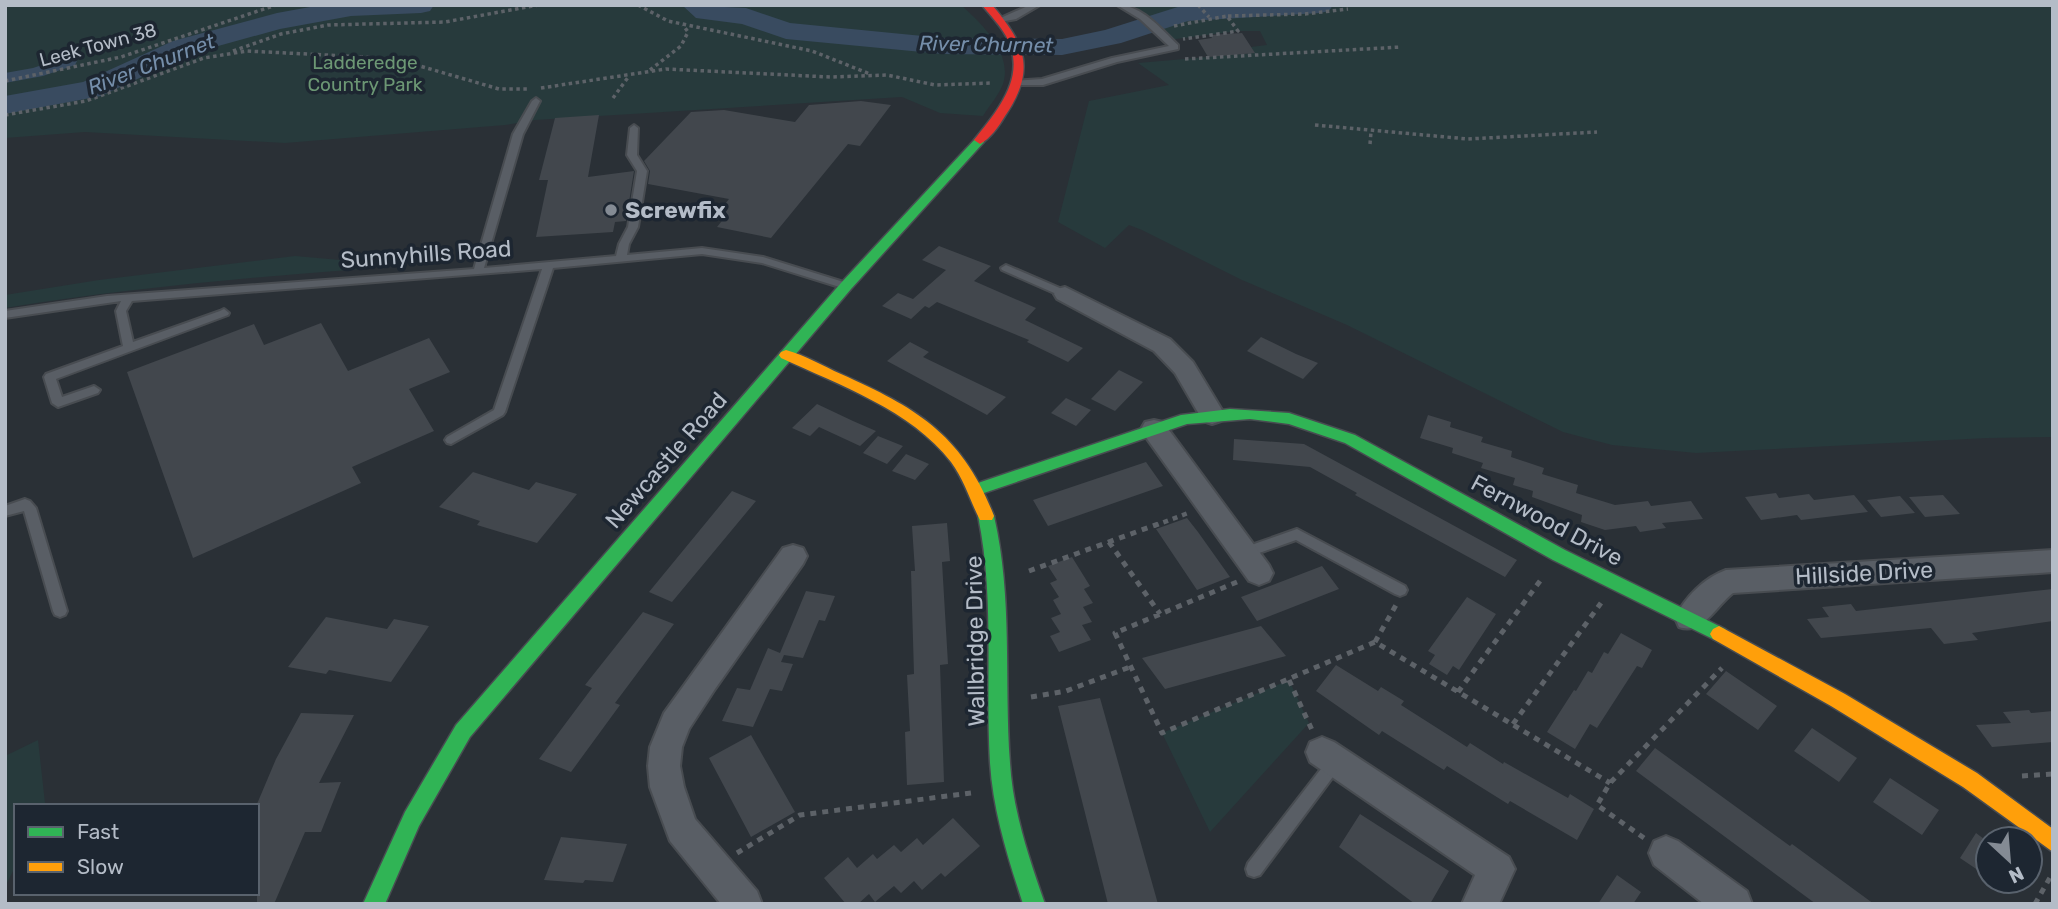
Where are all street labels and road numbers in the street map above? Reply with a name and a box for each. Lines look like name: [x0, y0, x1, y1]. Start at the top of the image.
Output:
street label: Leek Town 38: [37, 18, 159, 72]
street label: Sunnyhills Road: [340, 234, 512, 274]
street label: Newcastle Road: [599, 386, 733, 534]
street label: Fernwood Drive: [1466, 468, 1628, 572]
street label: Wallbridge Drive: [960, 555, 990, 727]
street label: Hillside Drive: [1794, 555, 1934, 591]

